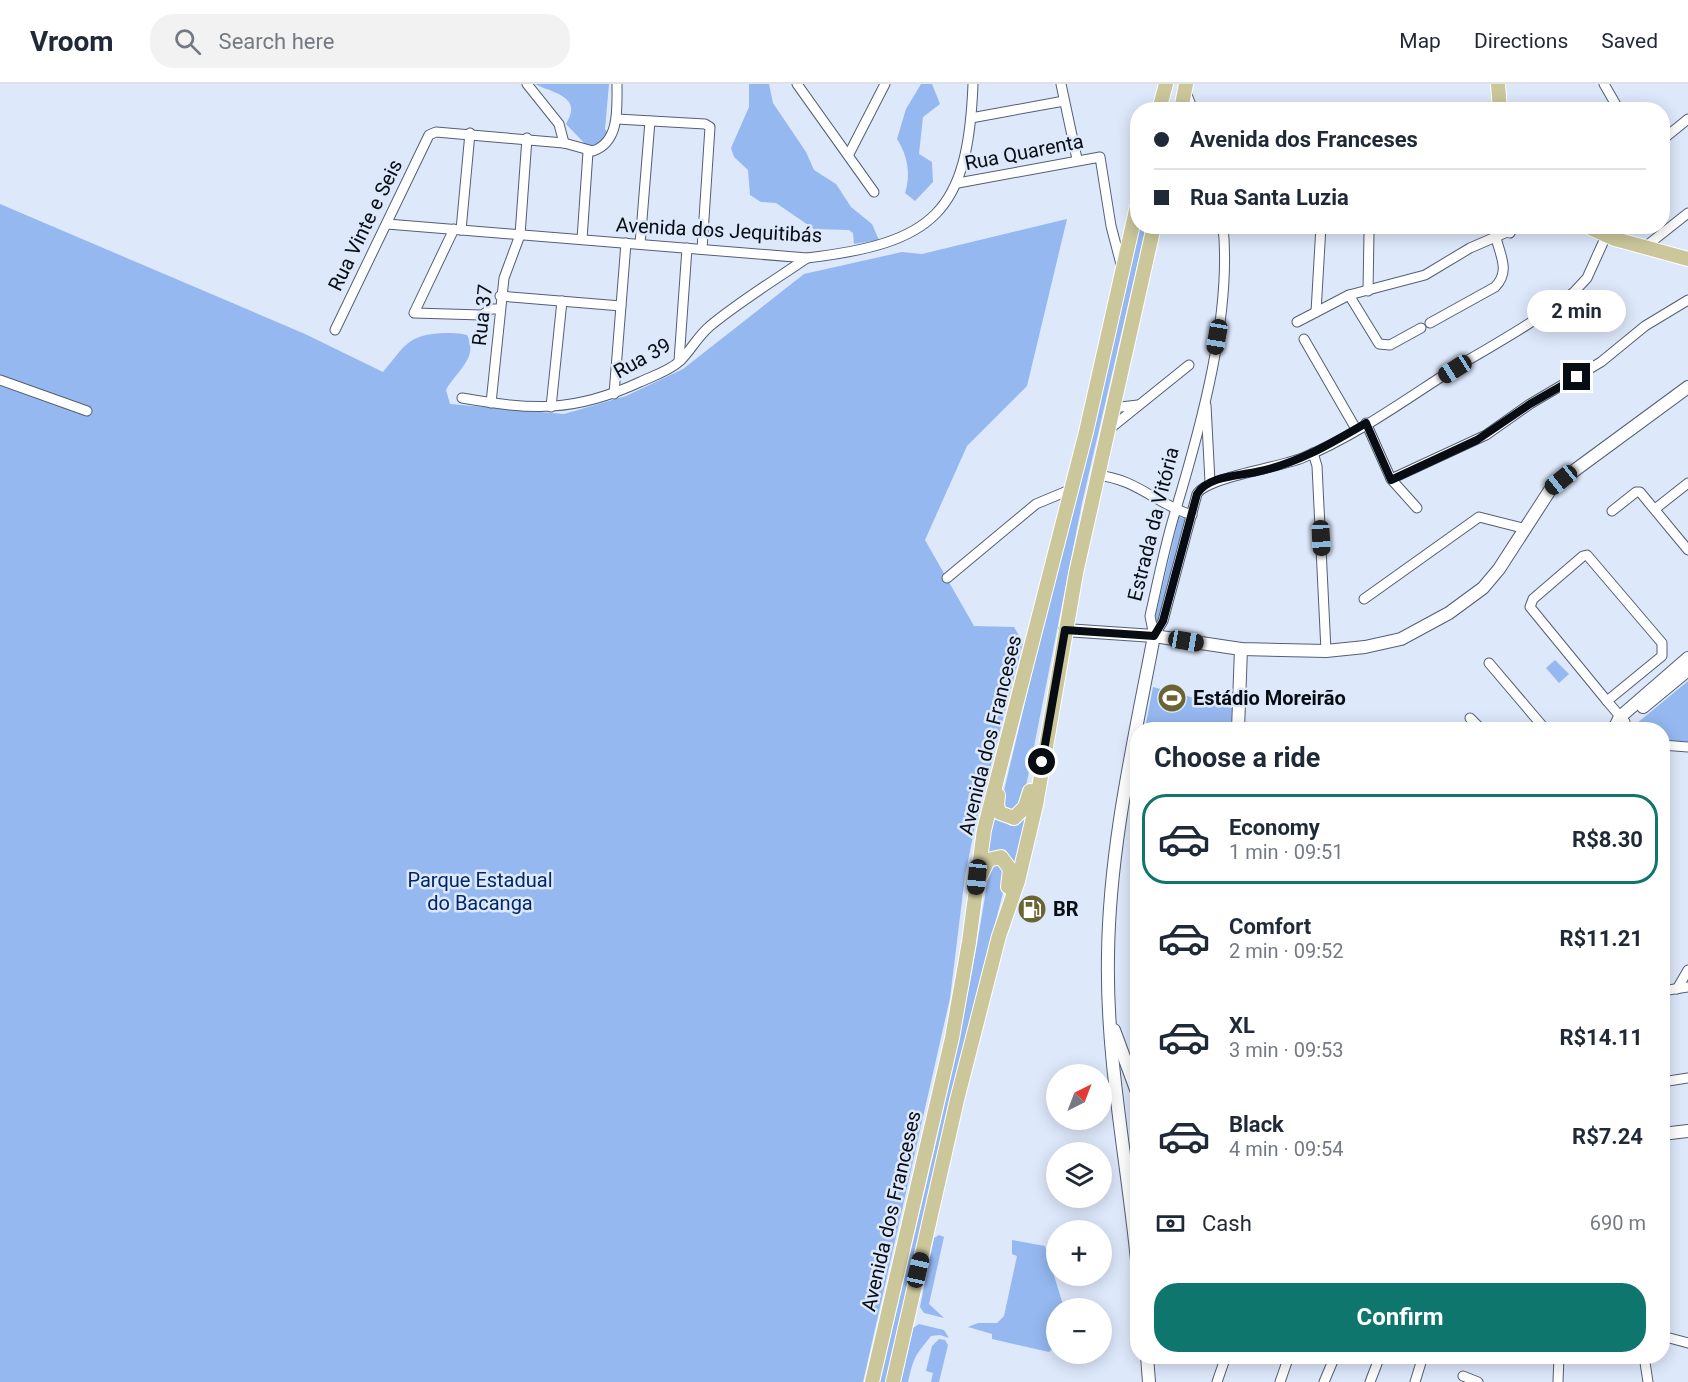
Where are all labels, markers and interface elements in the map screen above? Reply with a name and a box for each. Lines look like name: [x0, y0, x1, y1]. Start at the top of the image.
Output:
search box: [150, 14, 570, 68]
text: Vroom: [30, 25, 114, 58]
icon: search: [171, 25, 204, 58]
text: Search here: [219, 29, 334, 54]
text: Map: [1399, 29, 1441, 53]
text: Directions: [1474, 29, 1568, 53]
text: Saved: [1601, 29, 1658, 53]
text: Avenida dos Franceses: [1190, 127, 1418, 152]
street label: Rua Quarenta: [963, 129, 1085, 175]
street label: Rua Vinte e Seis: [323, 155, 407, 295]
text: Rua Santa Luzia: [1190, 185, 1349, 210]
street label: Avenida dos Jequitibás: [615, 213, 823, 247]
street label: Rua 37: [467, 283, 497, 347]
callout: 2 min: [1528, 290, 1626, 332]
text: 2 min: [1551, 299, 1602, 323]
car: [1205, 318, 1229, 356]
street label: Rua 39: [609, 333, 675, 383]
car: [1435, 352, 1475, 386]
route end: [1563, 363, 1590, 390]
street label: Estrada da Vitória: [1122, 445, 1184, 603]
car: [1541, 462, 1581, 498]
car: [1311, 520, 1331, 556]
car: [1167, 629, 1205, 653]
street label: Avenida dos Franceses: [954, 633, 1026, 837]
sports icon: Estádio Moreirão: [1156, 682, 1188, 714]
place label: Estádio Moreirão: [1193, 686, 1346, 710]
text: Choose a ride: [1154, 742, 1320, 774]
route start: [1028, 748, 1055, 775]
icon: car: [1157, 812, 1211, 866]
text: Economy: [1229, 815, 1320, 840]
text: R$8.30: [1572, 827, 1643, 852]
text: 1 min · 09:51: [1229, 840, 1344, 864]
car: [966, 858, 988, 896]
park label: Parque Estadual do Bacanga: [407, 868, 553, 915]
fuel station icon: BR: [1016, 893, 1048, 925]
place label: BR: [1053, 897, 1079, 921]
icon: car: [1157, 911, 1211, 965]
text: Comfort: [1229, 914, 1311, 939]
text: R$11.21: [1559, 926, 1643, 951]
text: 2 min · 09:52: [1229, 939, 1344, 963]
icon: car: [1157, 1010, 1211, 1064]
text: XL: [1229, 1013, 1255, 1038]
text: R$14.11: [1559, 1025, 1643, 1050]
text: 3 min · 09:53: [1229, 1038, 1344, 1062]
north arrow: [1046, 1064, 1112, 1130]
map controls: [1046, 1064, 1112, 1364]
street label: Avenida dos Franceses: [856, 1108, 926, 1314]
icon: car: [1157, 1109, 1211, 1163]
text: Black: [1229, 1112, 1284, 1137]
text: R$7.24: [1572, 1124, 1643, 1149]
text: 4 min · 09:54: [1229, 1137, 1344, 1161]
button: layers: [1046, 1142, 1112, 1208]
icon: cash: [1154, 1207, 1187, 1240]
text: Cash: [1202, 1211, 1252, 1236]
text: 690 m: [1590, 1211, 1646, 1235]
button: +: [1046, 1220, 1112, 1286]
car: [905, 1250, 931, 1290]
button: Confirm: [1154, 1283, 1646, 1352]
button: −: [1046, 1298, 1112, 1364]

